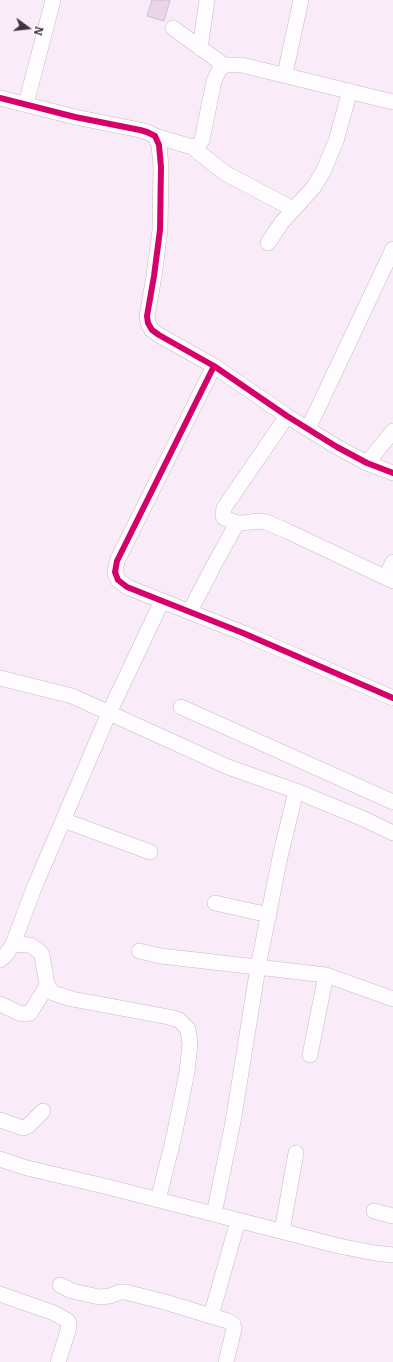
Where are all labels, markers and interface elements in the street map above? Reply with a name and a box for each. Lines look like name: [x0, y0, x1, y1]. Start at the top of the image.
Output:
north arrow: [8, 8, 48, 48]
text: N: [31, 25, 49, 38]

